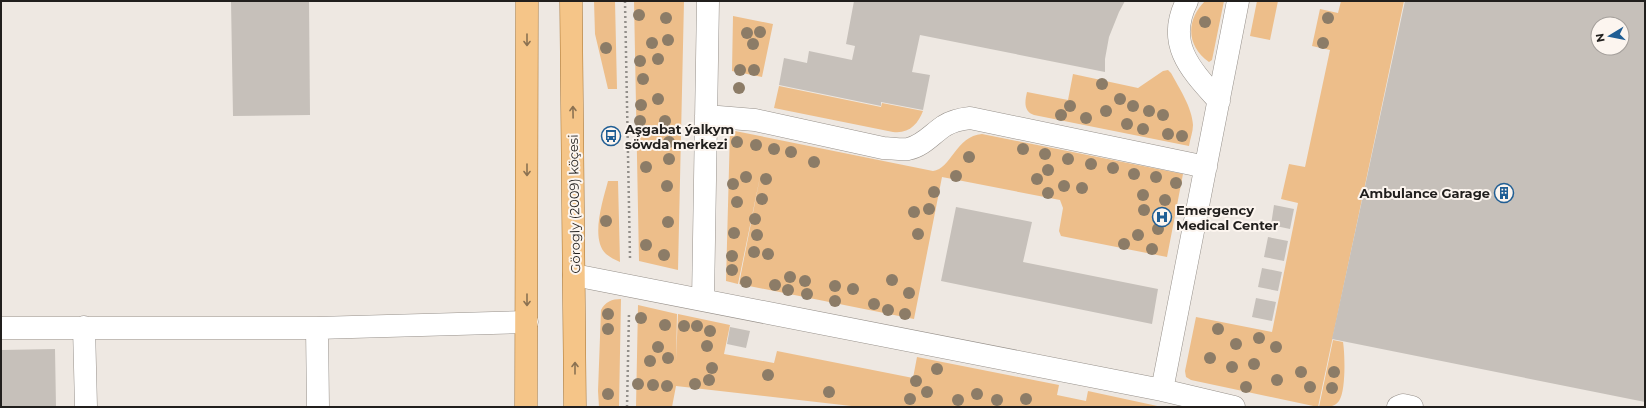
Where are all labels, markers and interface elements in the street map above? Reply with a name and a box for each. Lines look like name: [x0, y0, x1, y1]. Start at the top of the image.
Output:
north arrow: [1590, 16, 1630, 56]
text: N: [1592, 32, 1608, 43]
one-way arrow: [523, 33, 531, 46]
one-way arrow: [569, 106, 576, 119]
place label: Aşgabat ýalkym söwda merkezi: [624, 121, 734, 152]
bus stop icon: Aşgabat ýalkym söwda merkezi: [600, 125, 622, 147]
street label: Görogly (2009) köçesi: [565, 134, 583, 274]
one-way arrow: [523, 163, 531, 176]
building icon: Ambulance Garage: [1493, 182, 1515, 204]
place label: Ambulance Garage: [1359, 185, 1490, 201]
place label: Emergency Medical Center: [1176, 202, 1279, 233]
hospital icon: Emergency Medical Center: [1151, 206, 1173, 228]
one-way arrow: [523, 293, 531, 306]
one-way arrow: [571, 362, 579, 375]

